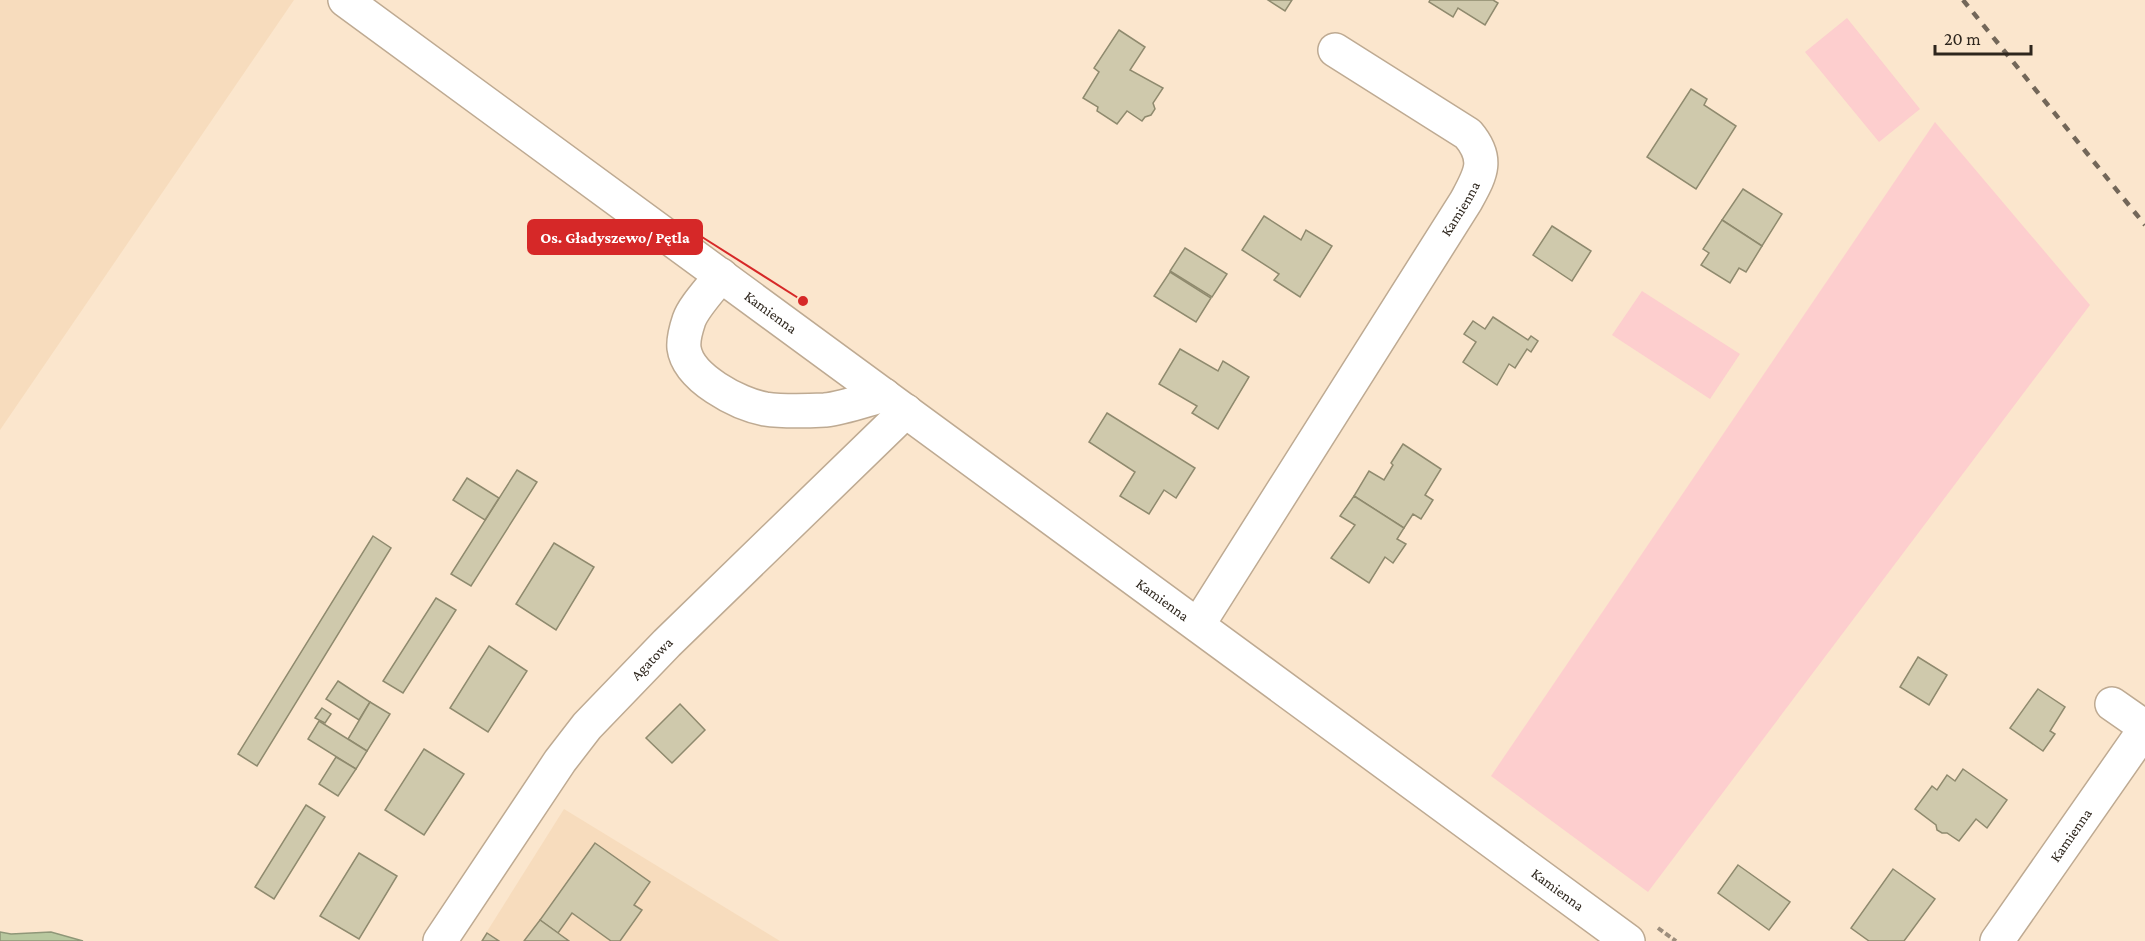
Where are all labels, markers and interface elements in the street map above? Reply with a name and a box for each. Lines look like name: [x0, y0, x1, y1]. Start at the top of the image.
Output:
scale bar: [1935, 18, 2031, 56]
text: 20 m: [1944, 29, 1981, 49]
street label: Kamienna: [1438, 179, 1483, 239]
callout: Os. Gładyszewo/ Pętla: [528, 220, 702, 254]
text: Os. Gładyszewo/ Pętla: [540, 229, 690, 246]
street label: Kamienna: [741, 288, 800, 337]
street label: Kamienna: [1133, 575, 1192, 624]
street label: Agatowa: [628, 634, 676, 683]
street label: Kamienna: [2047, 806, 2095, 865]
street label: Kamienna: [1528, 865, 1587, 914]

